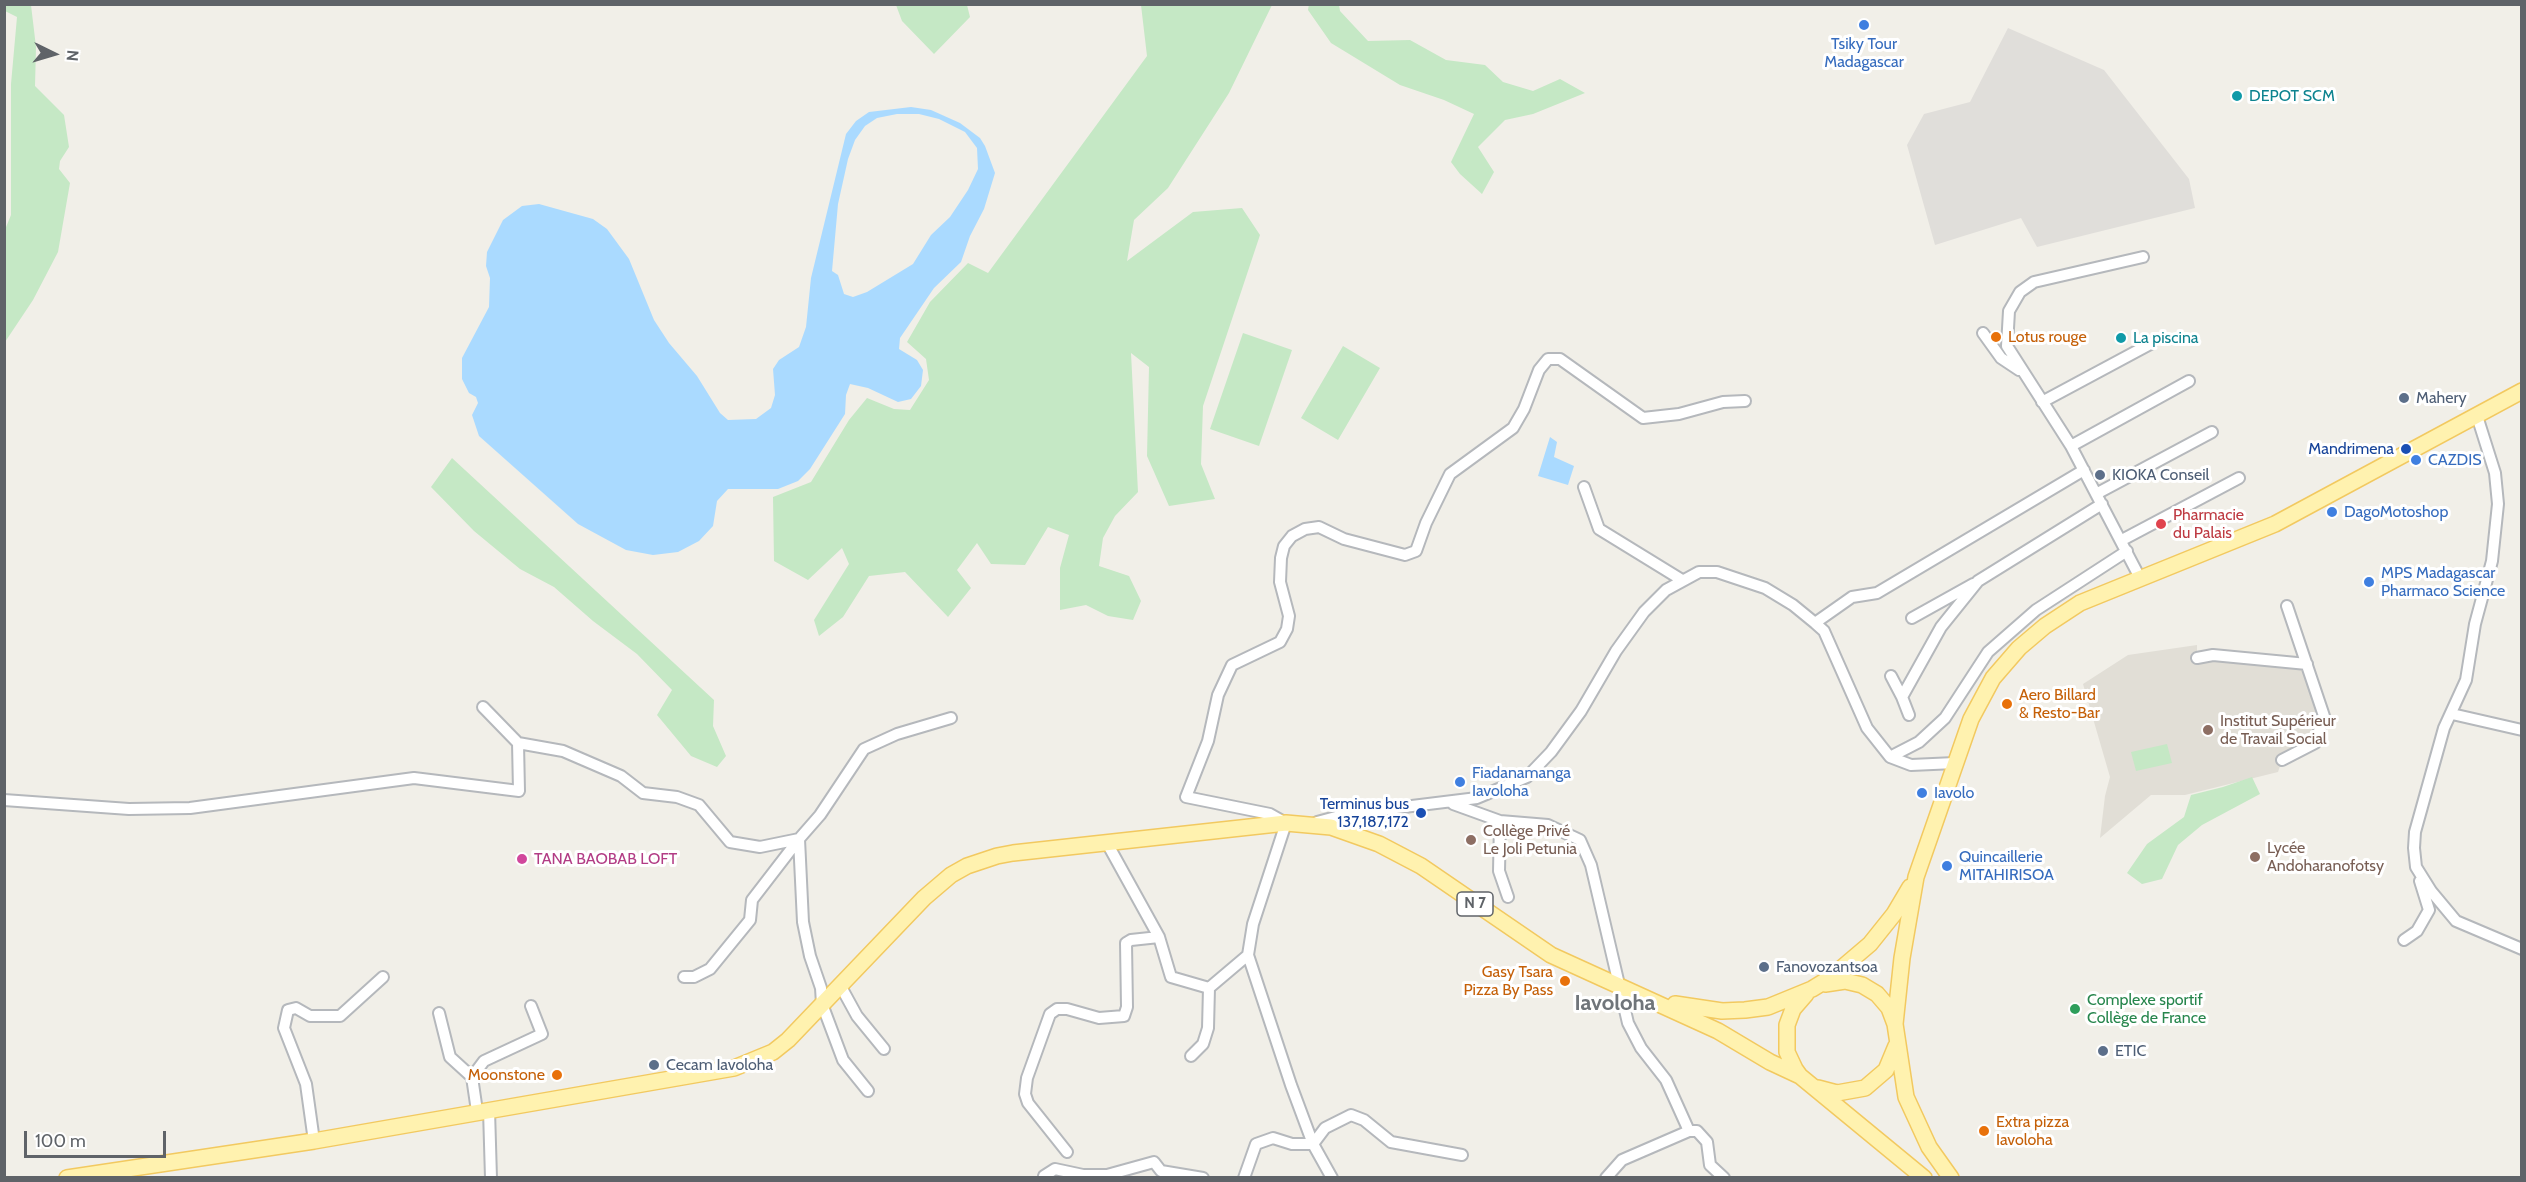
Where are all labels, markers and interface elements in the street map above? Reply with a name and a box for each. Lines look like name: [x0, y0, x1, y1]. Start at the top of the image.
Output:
marker: Tsiky Tour Madagascar: [1857, 18, 1871, 32]
north arrow: [24, 24, 84, 84]
place label: Tsiky Tour Madagascar: [1824, 34, 1904, 72]
text: N: [62, 49, 82, 62]
place label: DEPOT SCM: [2249, 86, 2335, 106]
marker: DEPOT SCM: [2230, 89, 2244, 103]
place label: Lotus rouge: [2008, 327, 2087, 347]
place label: La piscina: [2133, 328, 2199, 348]
marker: Lotus rouge: [1989, 330, 2003, 344]
marker: La piscina: [2114, 331, 2128, 345]
place label: Mahery: [2416, 388, 2467, 408]
marker: Mahery: [2397, 391, 2411, 405]
place label: Mandrimena: [2308, 439, 2394, 459]
marker: Mandrimena: [2399, 442, 2413, 456]
place label: CAZDIS: [2428, 450, 2482, 470]
marker: CAZDIS: [2409, 453, 2423, 467]
place label: KIOKA Conseil: [2112, 465, 2209, 485]
marker: KIOKA Conseil: [2093, 468, 2107, 482]
place label: DagoMotoshop: [2344, 502, 2448, 522]
place label: Pharmacie du Palais: [2173, 505, 2244, 543]
marker: DagoMotoshop: [2325, 505, 2339, 519]
marker: Pharmacie du Palais: [2154, 517, 2168, 531]
place label: MPS Madagascar Pharmaco Science: [2381, 563, 2505, 601]
marker: MPS Madagascar Pharmaco Science: [2362, 575, 2376, 589]
place label: Aero Billard & Resto-Bar: [2019, 685, 2100, 723]
marker: Aero Billard & Resto-Bar: [2000, 697, 2014, 711]
place label: Institut Supérieur de Travail Social: [2220, 711, 2336, 749]
marker: Institut Supérieur de Travail Social: [2201, 723, 2215, 737]
place label: Fiadanamanga Iavoloha: [1472, 763, 1571, 801]
marker: Fiadanamanga Iavoloha: [1453, 775, 1467, 789]
place label: Iavolo: [1934, 783, 1974, 803]
marker: Iavolo: [1915, 786, 1929, 800]
place label: Terminus bus 137,187,172: [1320, 794, 1409, 832]
marker: Terminus bus 137,187,172: [1414, 806, 1428, 820]
place label: Collège Privé Le Joli Petunia: [1483, 821, 1577, 859]
marker: Collège Privé Le Joli Petunia: [1464, 833, 1478, 847]
place label: Lycée Andoharanofotsy: [2267, 838, 2384, 876]
place label: Quincaillerie MITAHIRISOA: [1959, 847, 2054, 885]
place label: TANA BAOBAB LOFT: [534, 849, 677, 869]
marker: Lycée Andoharanofotsy: [2248, 850, 2262, 864]
marker: TANA BAOBAB LOFT: [515, 852, 529, 866]
marker: Quincaillerie MITAHIRISOA: [1940, 859, 1954, 873]
road number: N 7: [1457, 892, 1493, 916]
place label: Fanovozantsoa: [1776, 957, 1878, 977]
marker: Fanovozantsoa: [1757, 960, 1771, 974]
place label: Gasy Tsara Pizza By Pass: [1463, 962, 1553, 1000]
marker: Gasy Tsara Pizza By Pass: [1558, 974, 1572, 988]
place label: Complexe sportif Collège de France: [2087, 990, 2206, 1028]
district label: Iavoloha: [1574, 991, 1656, 1017]
marker: Complexe sportif Collège de France: [2068, 1002, 2082, 1016]
place label: ETIC: [2115, 1041, 2146, 1061]
marker: ETIC: [2096, 1044, 2110, 1058]
place label: Cecam Iavoloha: [666, 1055, 773, 1075]
marker: Cecam Iavoloha: [647, 1058, 661, 1072]
place label: Moonstone: [468, 1065, 545, 1085]
marker: Moonstone: [550, 1068, 564, 1082]
place label: Extra pizza Iavoloha: [1996, 1112, 2069, 1150]
scale bar: [27, 1119, 170, 1157]
marker: Extra pizza Iavoloha: [1977, 1124, 1991, 1138]
text: 100 m: [35, 1130, 86, 1152]

